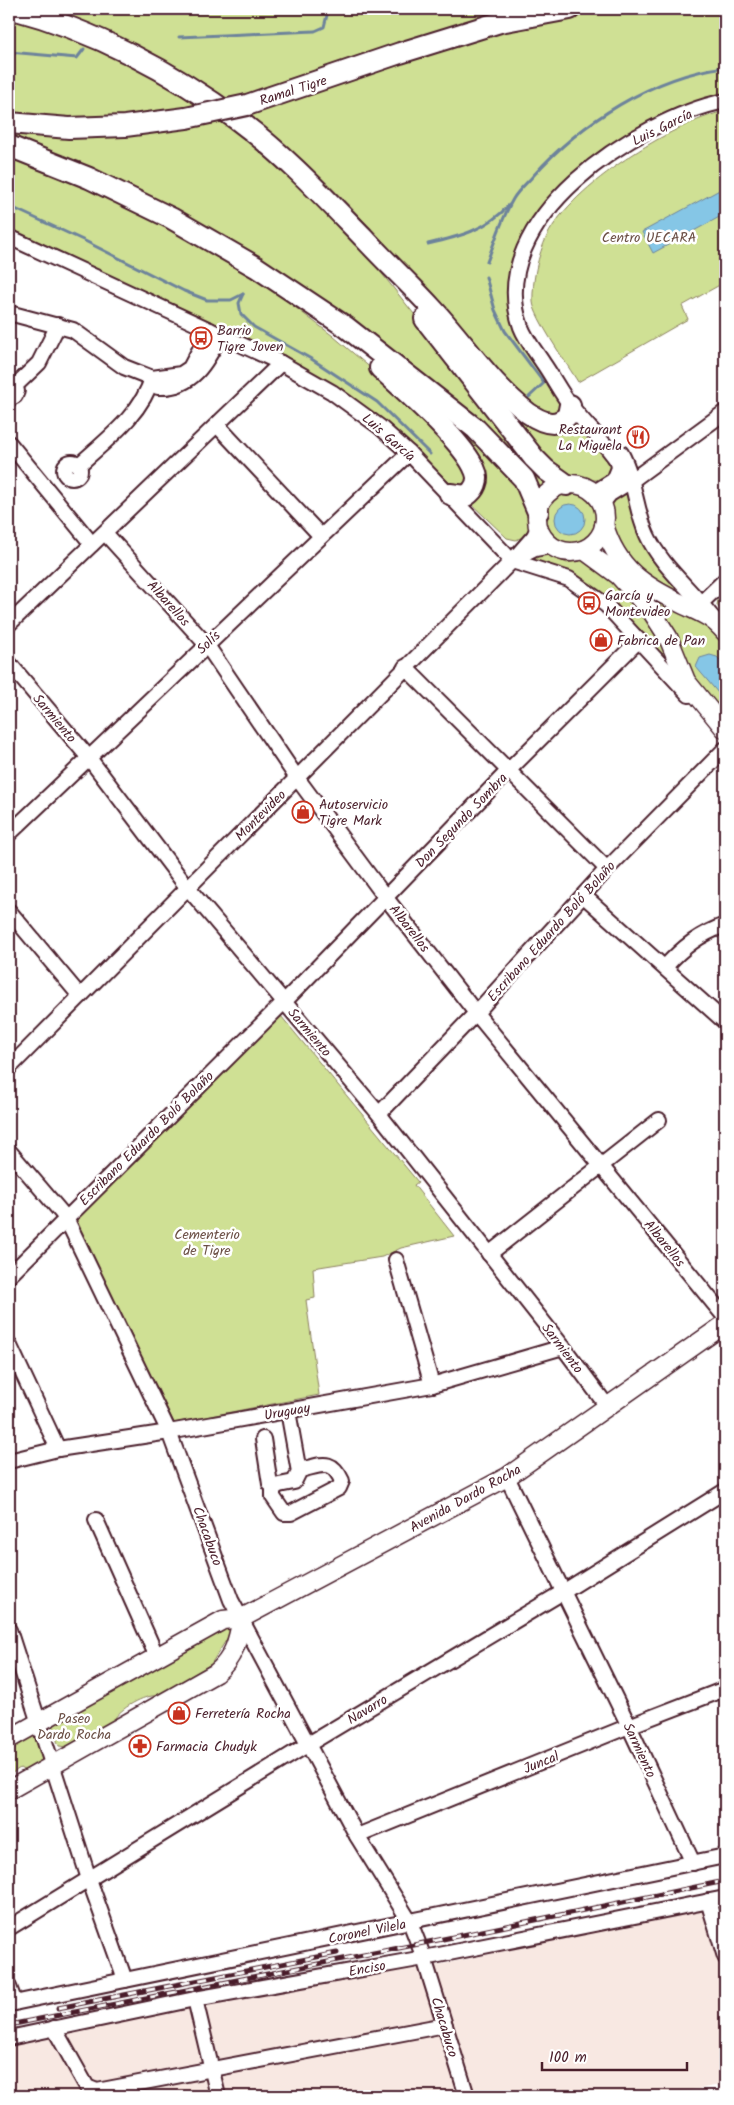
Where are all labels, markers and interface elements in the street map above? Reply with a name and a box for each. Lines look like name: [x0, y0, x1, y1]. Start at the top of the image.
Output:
street label: Ramal Tigre: [257, 69, 331, 112]
street label: Luis García: [628, 104, 697, 152]
park label: Centro UECARA: [602, 227, 696, 249]
place label: Barrio Tigre Joven: [217, 320, 284, 358]
bus stop icon: Barrio Tigre Joven: [189, 326, 213, 350]
street label: Luis García: [357, 408, 420, 467]
place label: Restaurant La Miguela: [558, 419, 623, 457]
restaurant icon: Restaurant La Miguela: [626, 425, 650, 449]
street label: Albarellos: [141, 576, 195, 632]
place label: García y Montevideo: [605, 585, 670, 623]
bus stop icon: García y Montevideo: [577, 591, 601, 615]
street label: Solís: [192, 626, 226, 660]
shop icon: Fabrica de Pan: [589, 628, 613, 652]
place label: Fabrica de Pan: [617, 630, 705, 652]
street label: Sarmiento: [27, 689, 82, 748]
street label: Don Segundo Sombra: [410, 768, 513, 873]
street label: Montevideo: [230, 785, 292, 847]
place label: Autoservicio Tigre Mark: [319, 794, 388, 832]
shop icon: Autoservicio Tigre Mark: [291, 800, 315, 824]
street label: Escribano Eduardo Boló Bolaño: [482, 856, 621, 1007]
street label: Albarellos: [383, 900, 435, 957]
street label: Sarmiento: [282, 1003, 337, 1062]
street label: Escribano Eduardo Boló Bolaño: [74, 1066, 219, 1211]
street label: Albarellos: [638, 1215, 690, 1272]
park label: Cementerio de Tigre: [174, 1224, 240, 1262]
street label: Sarmiento: [536, 1319, 589, 1379]
street label: Uruguay: [262, 1397, 312, 1427]
street label: Avenida Dardo Rocha: [406, 1459, 525, 1539]
street label: Chacabuco: [186, 1503, 228, 1569]
street label: Navarro: [343, 1689, 392, 1731]
shop icon: Ferretería Rocha: [167, 1701, 191, 1725]
place label: Ferretería Rocha: [195, 1703, 291, 1725]
park label: Paseo Dardo Rocha: [37, 1708, 111, 1746]
street label: Sarmiento: [617, 1719, 661, 1782]
pharmacy icon: Farmacia Chudyk: [128, 1734, 152, 1758]
place label: Farmacia Chudyk: [156, 1736, 257, 1758]
street label: Juncal: [520, 1746, 563, 1780]
street label: Coronel Vilela: [326, 1914, 408, 1950]
street label: Enciso: [347, 1955, 388, 1983]
street label: Chacabuco: [424, 1994, 464, 2060]
scale bar: [542, 2040, 686, 2072]
text: 100 m: [549, 2046, 587, 2070]

